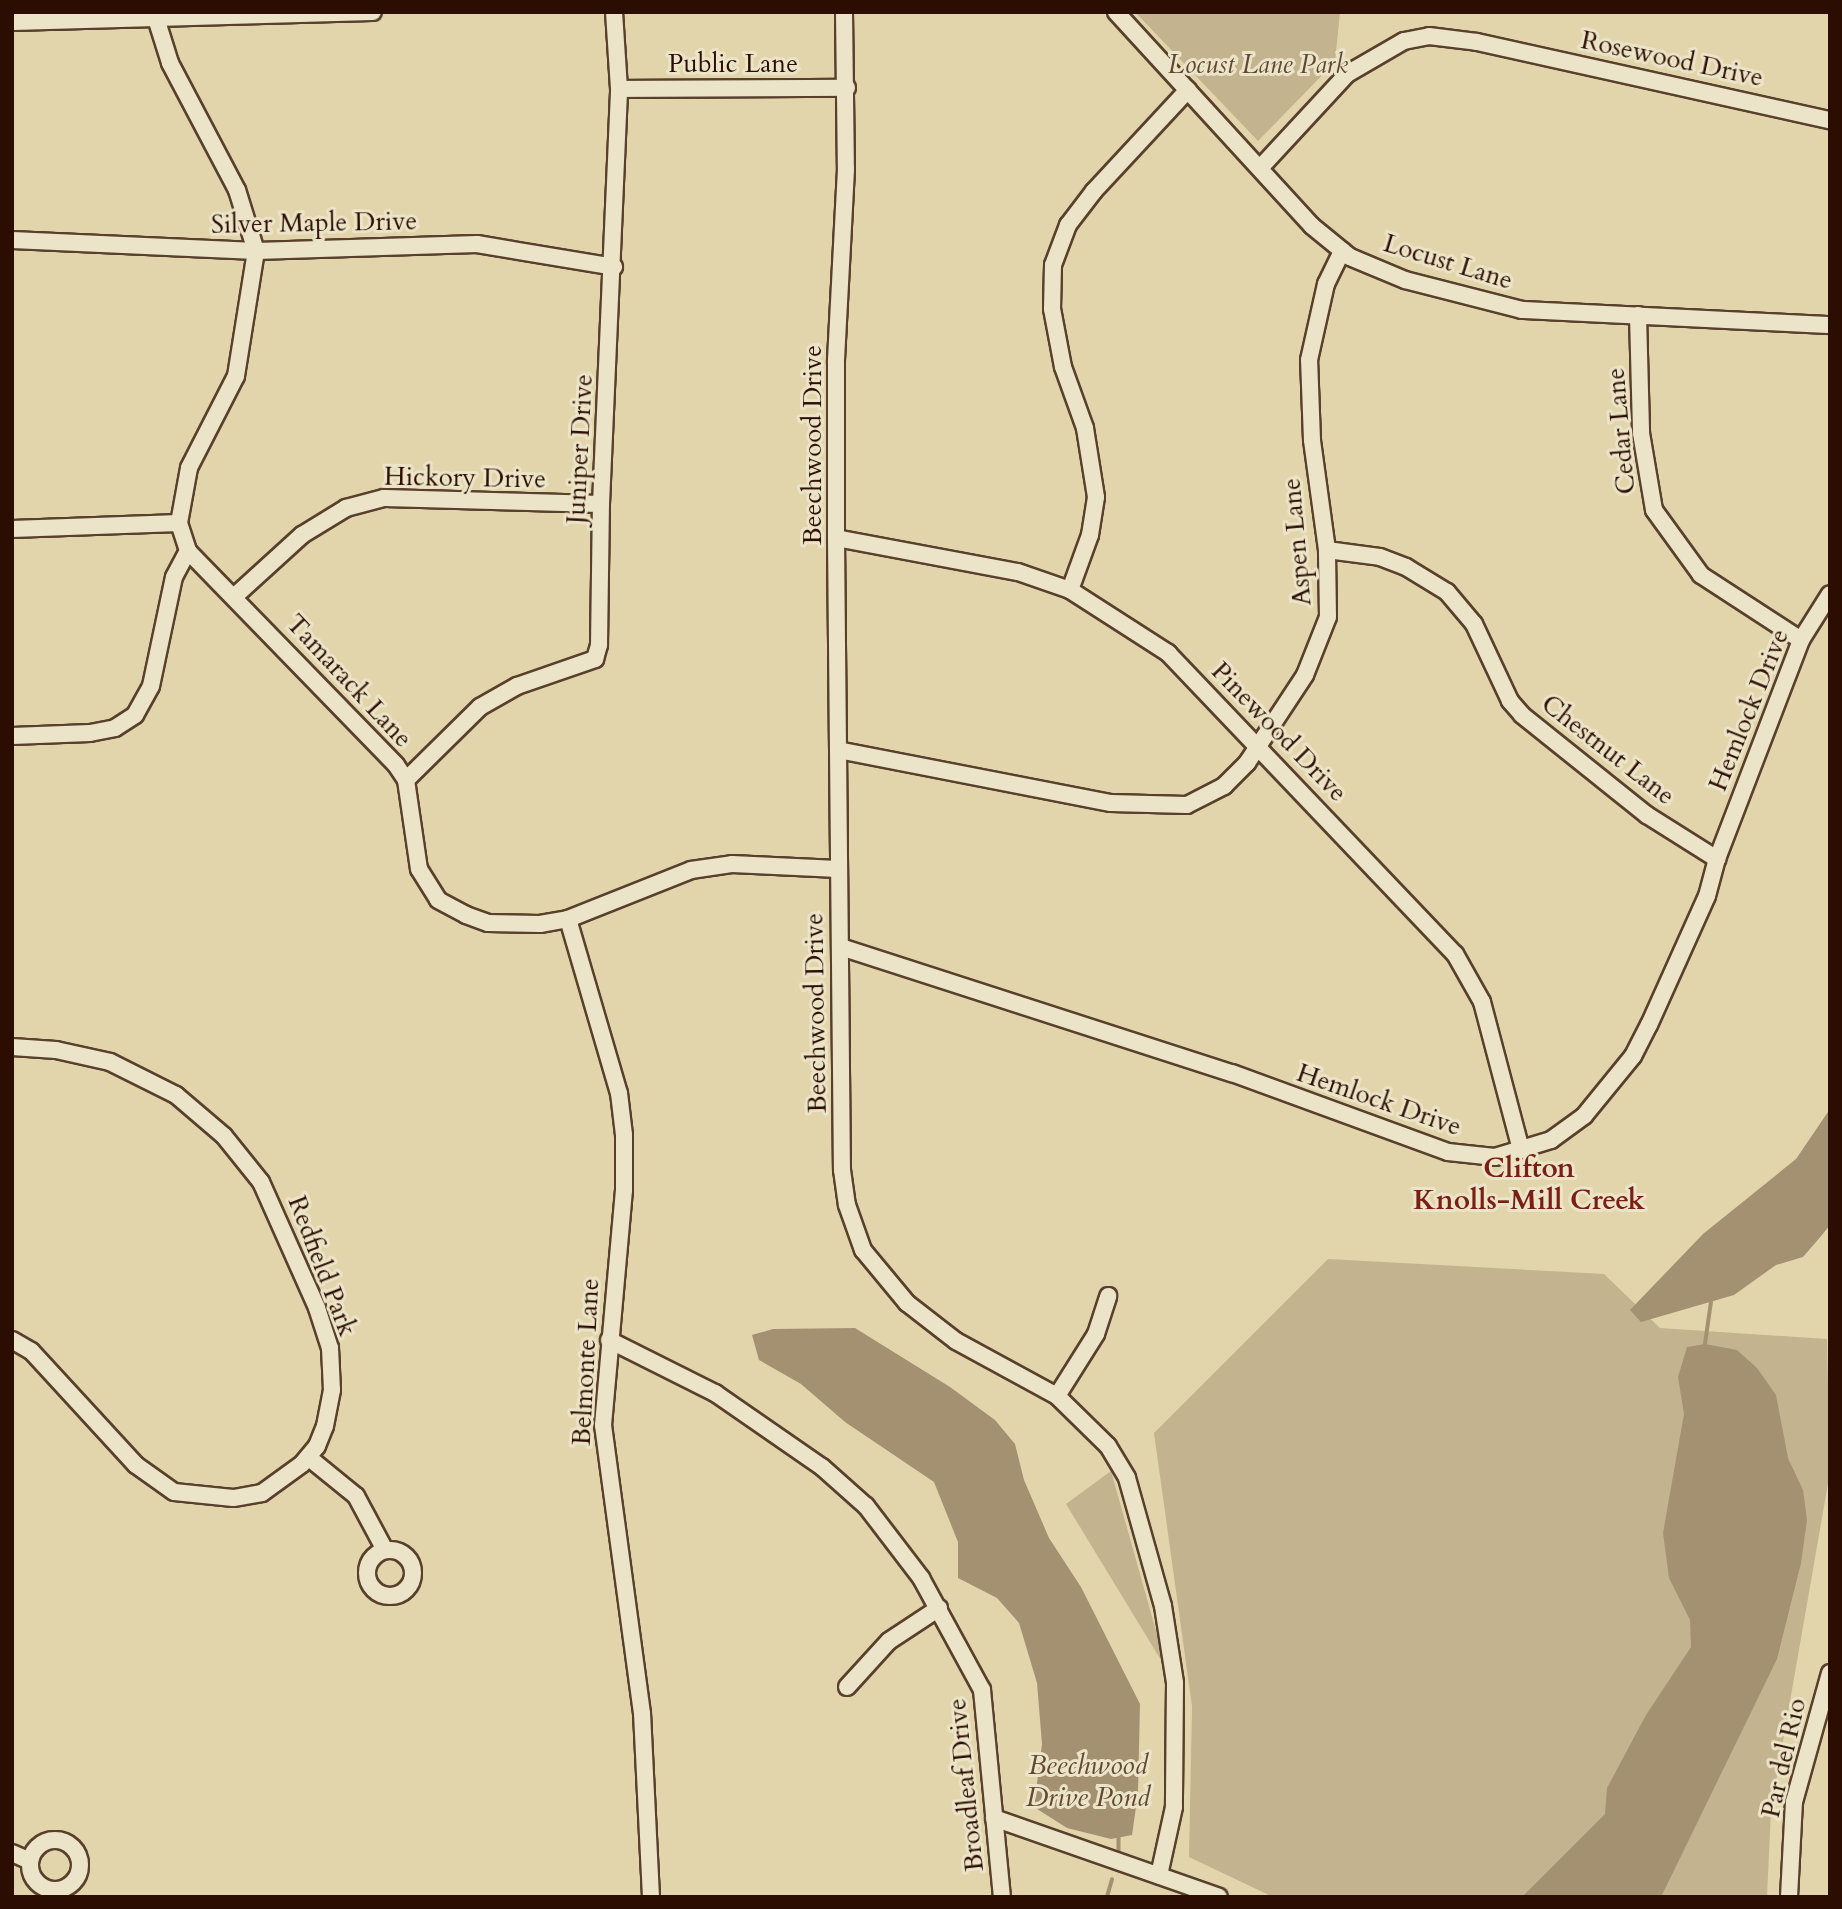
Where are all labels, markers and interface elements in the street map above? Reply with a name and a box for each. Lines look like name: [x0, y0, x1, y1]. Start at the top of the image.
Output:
street label: Rosewood Drive: [1578, 24, 1766, 94]
street label: Public Lane: [668, 48, 798, 80]
park label: Locust Lane Park: [1168, 49, 1348, 81]
street label: Silver Maple Drive: [211, 206, 417, 240]
street label: Locust Lane: [1380, 228, 1516, 296]
street label: Beechwood Drive: [797, 345, 829, 545]
street label: Cedar Lane: [1600, 366, 1642, 496]
street label: Juniper Drive: [560, 373, 600, 525]
street label: Hickory Drive: [384, 461, 546, 495]
street label: Aspen Lane: [1276, 477, 1318, 607]
street label: Tamarack Lane: [279, 608, 419, 754]
street label: Hemlock Drive: [1702, 624, 1796, 796]
street label: Pinewood Drive: [1205, 656, 1353, 808]
street label: Chestnut Lane: [1535, 688, 1681, 812]
street label: Beechwood Drive: [799, 913, 833, 1113]
street label: Hemlock Drive: [1293, 1057, 1465, 1143]
district label: Clifton Knolls-Mill Creek: [1413, 1151, 1645, 1217]
street label: Redfield Park: [281, 1192, 363, 1340]
street label: Belmonte Lane: [566, 1278, 606, 1446]
street label: Par del Rio: [1755, 1695, 1813, 1821]
street label: Broadleaf Drive: [941, 1697, 991, 1873]
water label: Beechwood Drive Pond: [1026, 1748, 1150, 1814]

